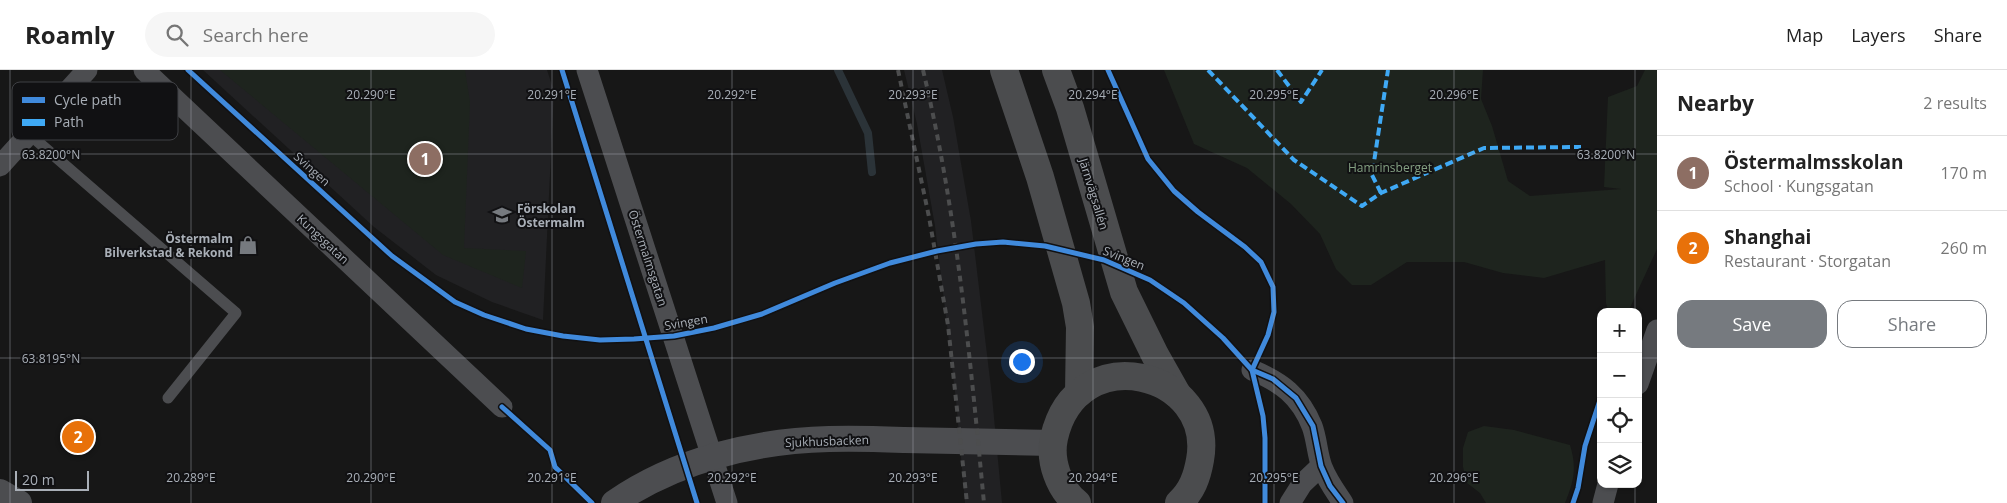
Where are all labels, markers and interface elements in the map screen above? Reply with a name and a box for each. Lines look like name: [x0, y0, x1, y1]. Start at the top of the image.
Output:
search box: [145, 12, 495, 57]
text: Roamly: [25, 18, 115, 51]
icon: search: [163, 21, 191, 49]
text: Search here: [203, 22, 309, 48]
text: Map: [1786, 23, 1823, 47]
text: Layers: [1851, 23, 1906, 47]
text: Share: [1934, 23, 1982, 47]
legend: [12, 82, 178, 140]
text: 20.290°E: [346, 86, 396, 103]
text: 20.291°E: [527, 86, 577, 103]
text: 20.292°E: [707, 86, 757, 103]
text: 20.293°E: [888, 86, 938, 103]
text: 20.294°E: [1068, 86, 1118, 103]
text: 20.295°E: [1249, 86, 1299, 103]
text: 20.296°E: [1429, 86, 1479, 103]
text: Nearby: [1677, 89, 1754, 117]
text: Cycle path: [54, 90, 122, 109]
text: 2 results: [1923, 92, 1987, 114]
text: Path: [54, 112, 84, 131]
pin: 1: [409, 140, 441, 178]
text: 63.8200°N: [22, 146, 80, 163]
text: 63.8200°N: [1577, 146, 1635, 163]
street label: Svingen: [290, 148, 334, 190]
text: Östermalmsskolan: [1724, 149, 1903, 175]
street label: Järnvägsallén: [1075, 155, 1113, 232]
park label: Hamrinsberget: [1348, 159, 1432, 176]
text: 1: [1688, 162, 1698, 184]
text: 170 m: [1941, 162, 1987, 184]
text: School · Kungsgatan: [1724, 175, 1874, 197]
place label: Förskolan Östermalm: [517, 200, 585, 231]
school or university icon: Förskolan Östermalm: [491, 204, 513, 226]
street label: Östermalmsgatan: [624, 208, 672, 308]
street label: Kungsgatan: [293, 210, 353, 268]
text: Shanghai: [1724, 224, 1811, 250]
place label: Östermalm Bilverkstad & Rekond: [104, 230, 233, 261]
shop icon: Östermalm Bilverkstad & Rekond: [237, 234, 259, 256]
text: 2: [1688, 237, 1698, 259]
text: 260 m: [1941, 237, 1987, 259]
street label: Svingen: [1101, 242, 1147, 274]
text: Restaurant · Storgatan: [1724, 250, 1891, 272]
button: Save: [1677, 300, 1827, 348]
button: Share: [1837, 300, 1987, 348]
map controls: [1597, 308, 1642, 488]
button: +: [1597, 308, 1642, 353]
street label: Svingen: [663, 310, 709, 334]
your location: [1009, 349, 1035, 375]
text: 63.8195°N: [22, 350, 80, 367]
button: −: [1597, 353, 1642, 398]
button: locate: [1597, 398, 1642, 443]
pin: 2: [62, 418, 94, 456]
street label: Sjukhusbacken: [785, 431, 869, 451]
button: layers: [1597, 443, 1642, 488]
scale bar: [15, 468, 89, 491]
text: 20.289°E: [166, 469, 216, 486]
text: 20.290°E: [346, 469, 396, 486]
text: 20.291°E: [527, 469, 577, 486]
text: 20.292°E: [707, 469, 757, 486]
text: 20.293°E: [888, 469, 938, 486]
text: 20.294°E: [1068, 469, 1118, 486]
text: 20.295°E: [1249, 469, 1299, 486]
text: 20.296°E: [1429, 469, 1479, 486]
text: 20 m: [22, 470, 55, 489]

